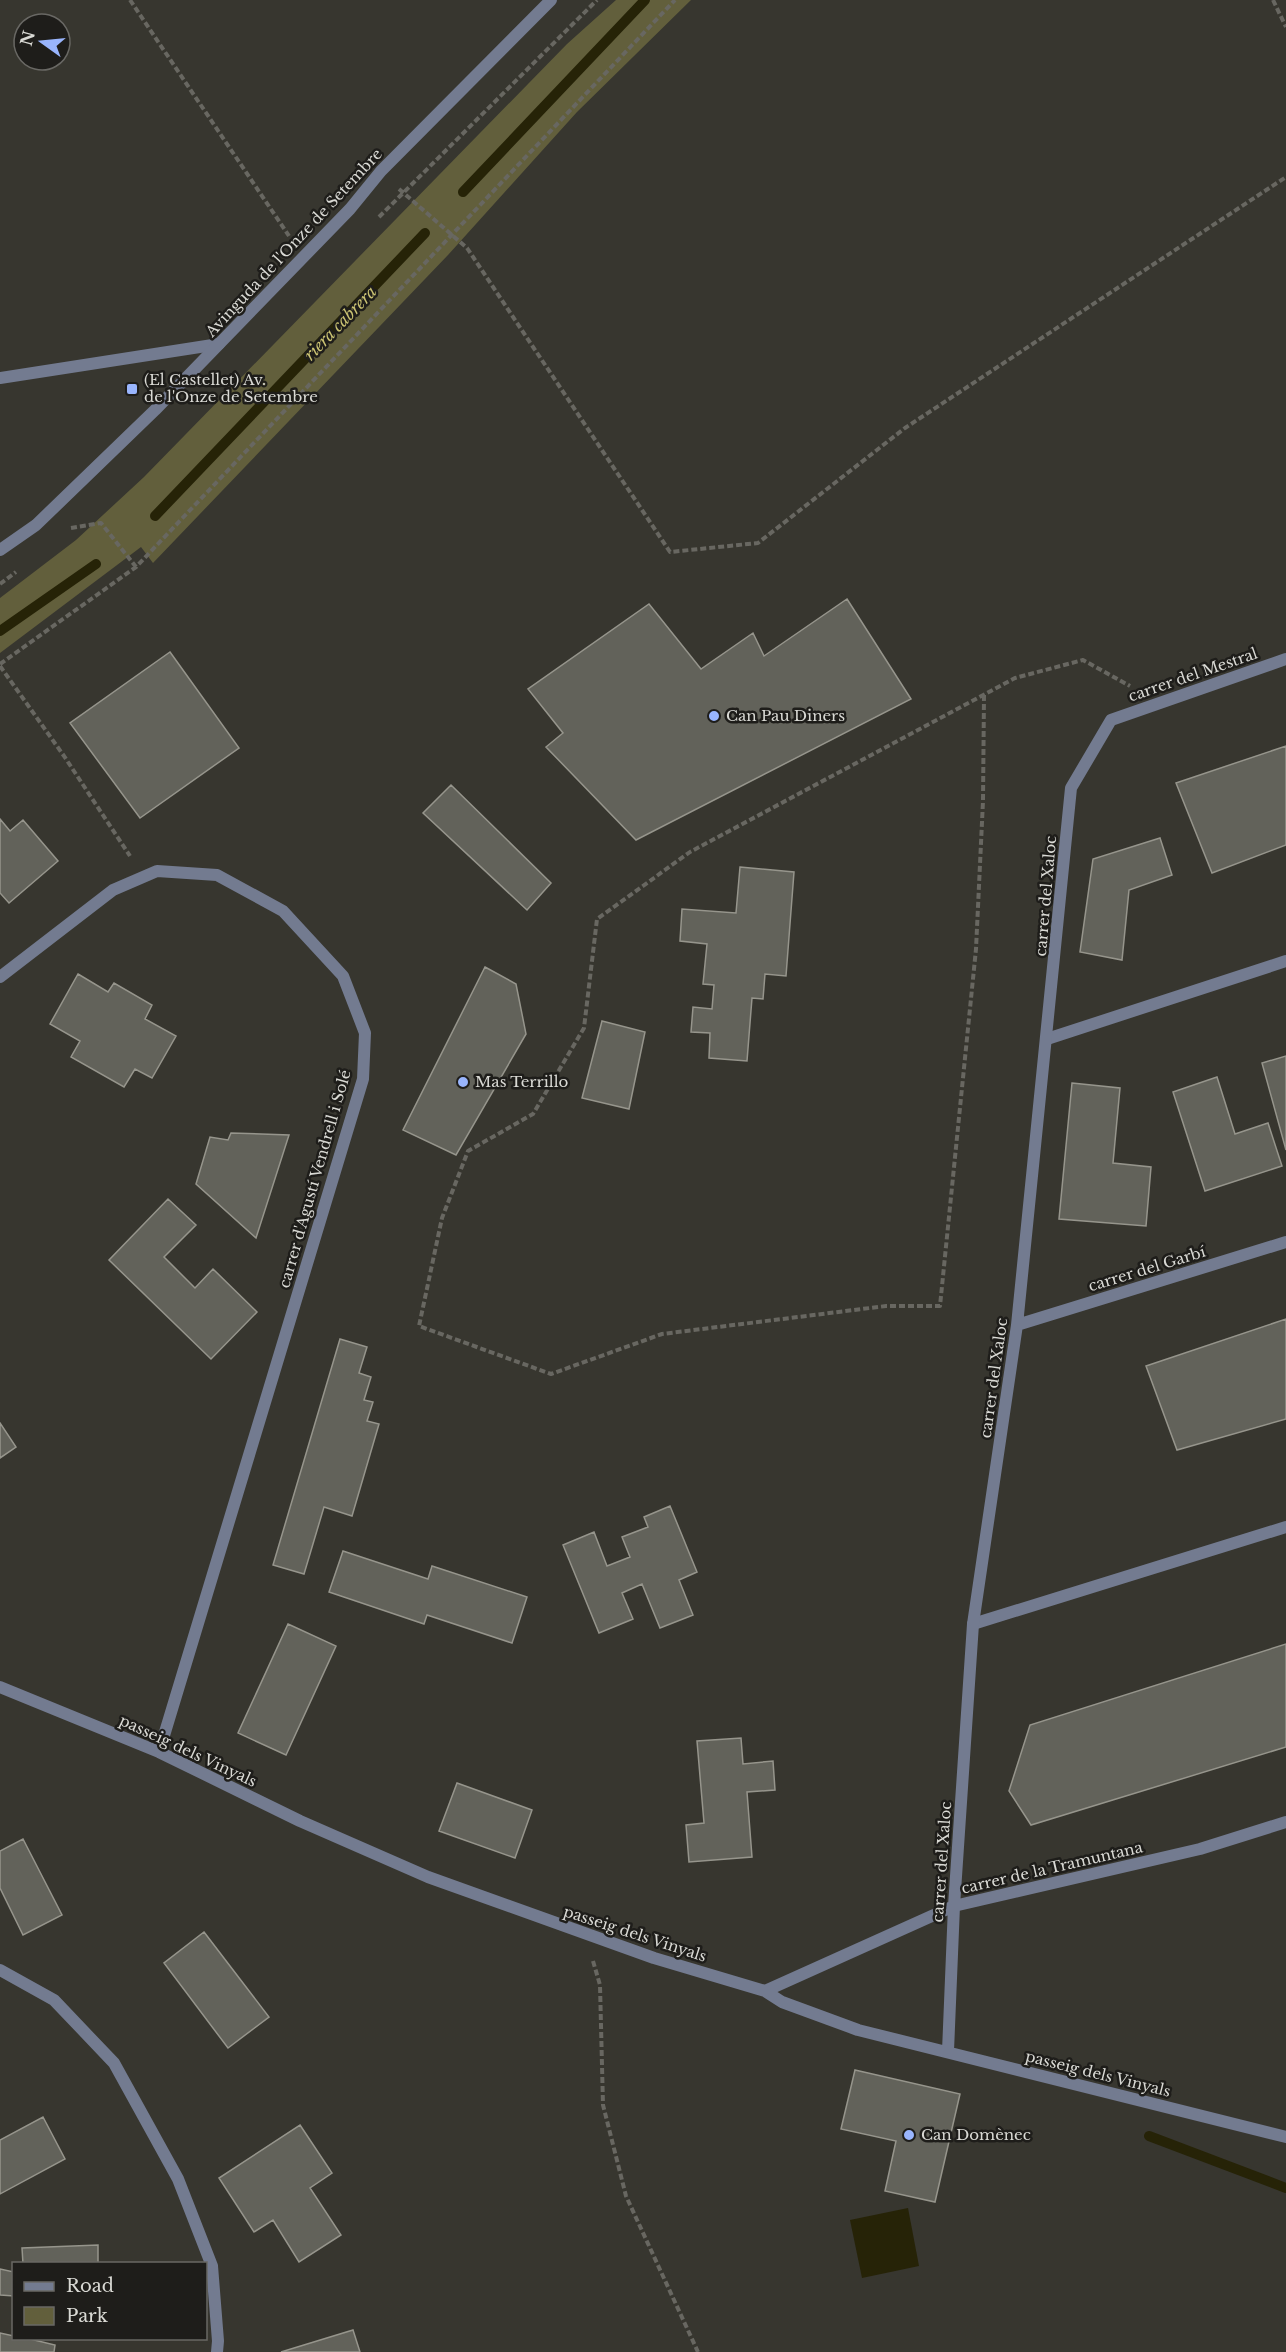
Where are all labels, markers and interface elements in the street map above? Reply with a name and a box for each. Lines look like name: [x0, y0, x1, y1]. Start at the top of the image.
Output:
north arrow: [12, 12, 72, 72]
text: N: [16, 28, 39, 48]
street label: Avinguda de l'Onze de Setembre: [200, 144, 386, 342]
water label: riera cabrera: [300, 282, 380, 364]
place label: (El Castellet) Av. de l'Onze de Setembre: [144, 370, 318, 406]
marker: (El Castellet) Av. de l'Onze de Setembre: [125, 382, 139, 396]
street label: carrer del Mestral: [1126, 643, 1260, 706]
place label: Can Pau Diners: [726, 706, 845, 725]
marker: Can Pau Diners: [707, 709, 721, 723]
street label: carrer del Xaloc: [1031, 835, 1060, 957]
street label: carrer d'Agustí Vendrell i Solé: [274, 1068, 355, 1290]
place label: Mas Terrillo: [475, 1072, 569, 1091]
marker: Mas Terrillo: [456, 1075, 470, 1089]
street label: carrer del Garbí: [1086, 1241, 1209, 1295]
street label: carrer del Xaloc: [976, 1317, 1011, 1439]
street label: passeig dels Vinyals: [117, 1710, 260, 1791]
street label: carrer del Xaloc: [928, 1801, 955, 1923]
street label: carrer de la Tramuntana: [959, 1837, 1145, 1898]
street label: passeig dels Vinyals: [561, 1901, 709, 1966]
street label: passeig dels Vinyals: [1023, 2046, 1173, 2101]
place label: Can Domènec: [921, 2125, 1031, 2144]
marker: Can Domènec: [902, 2128, 916, 2142]
legend: [12, 2262, 207, 2340]
text: Road: [66, 2275, 114, 2297]
text: Park: [66, 2305, 108, 2327]

